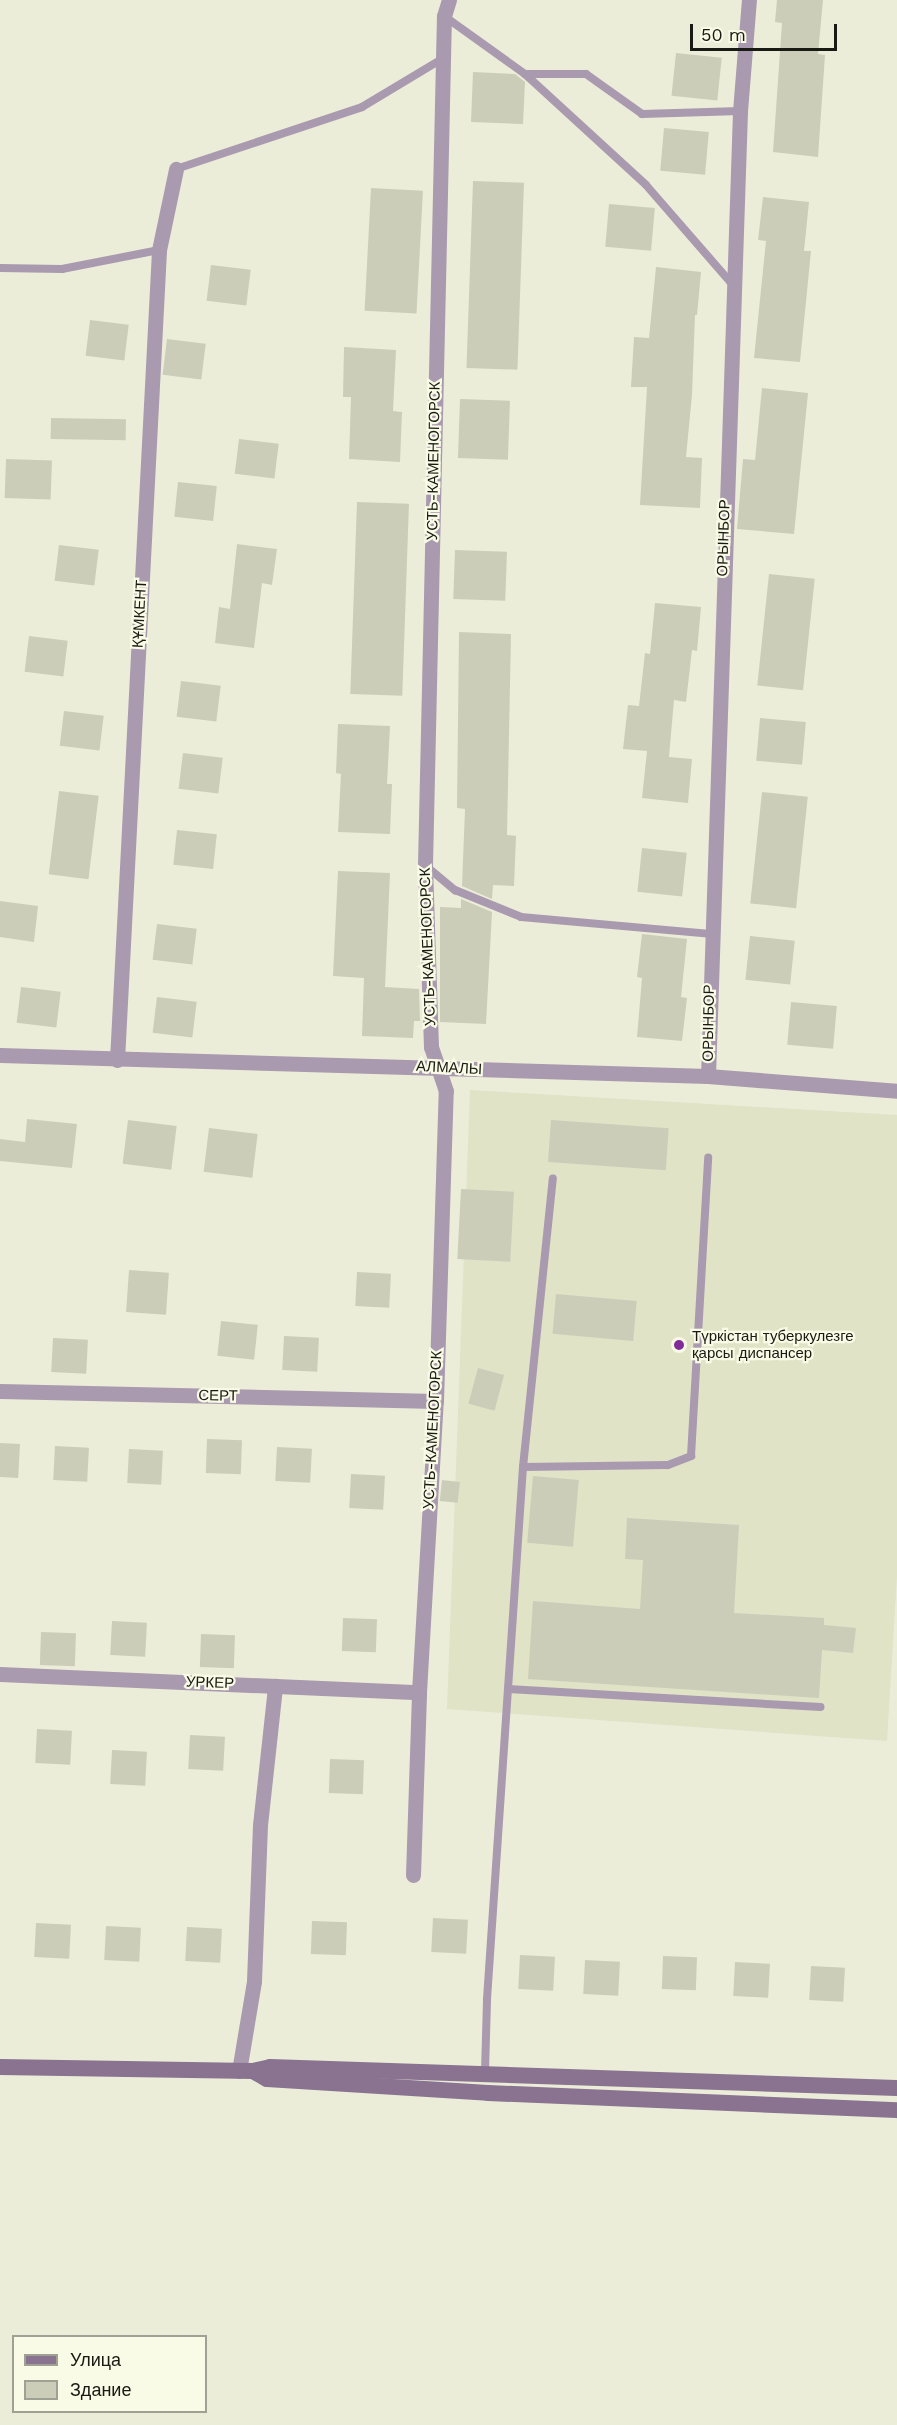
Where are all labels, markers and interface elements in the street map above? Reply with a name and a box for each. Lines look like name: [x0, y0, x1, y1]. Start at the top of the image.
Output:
scale bar: [693, 12, 840, 50]
text: 50 m: [701, 24, 746, 45]
street label: УСТЬ-КАМЕНОГОРСК: [424, 382, 444, 540]
street label: ОРЫНБОР: [714, 499, 734, 577]
street label: ҚҰМКЕНТ: [129, 579, 151, 649]
street label: УСТЬ-КАМЕНОГОРСК: [416, 867, 440, 1027]
street label: ОРЫНБОР: [699, 984, 719, 1062]
street label: АЛМАЛЫ: [416, 1057, 482, 1079]
place label: Түркістан туберкулезге қарсы диспансер: [692, 1327, 854, 1362]
marker: Түркістан туберкулезге қарсы диспансер: [670, 1336, 688, 1354]
street label: УСТЬ-КАМЕНОГОРСК: [420, 1350, 446, 1510]
street label: СЕРТ: [198, 1387, 238, 1405]
street label: УРКЕР: [186, 1673, 234, 1693]
legend: [12, 2335, 207, 2413]
text: Улица: [70, 2349, 121, 2370]
text: Здание: [70, 2379, 131, 2400]

